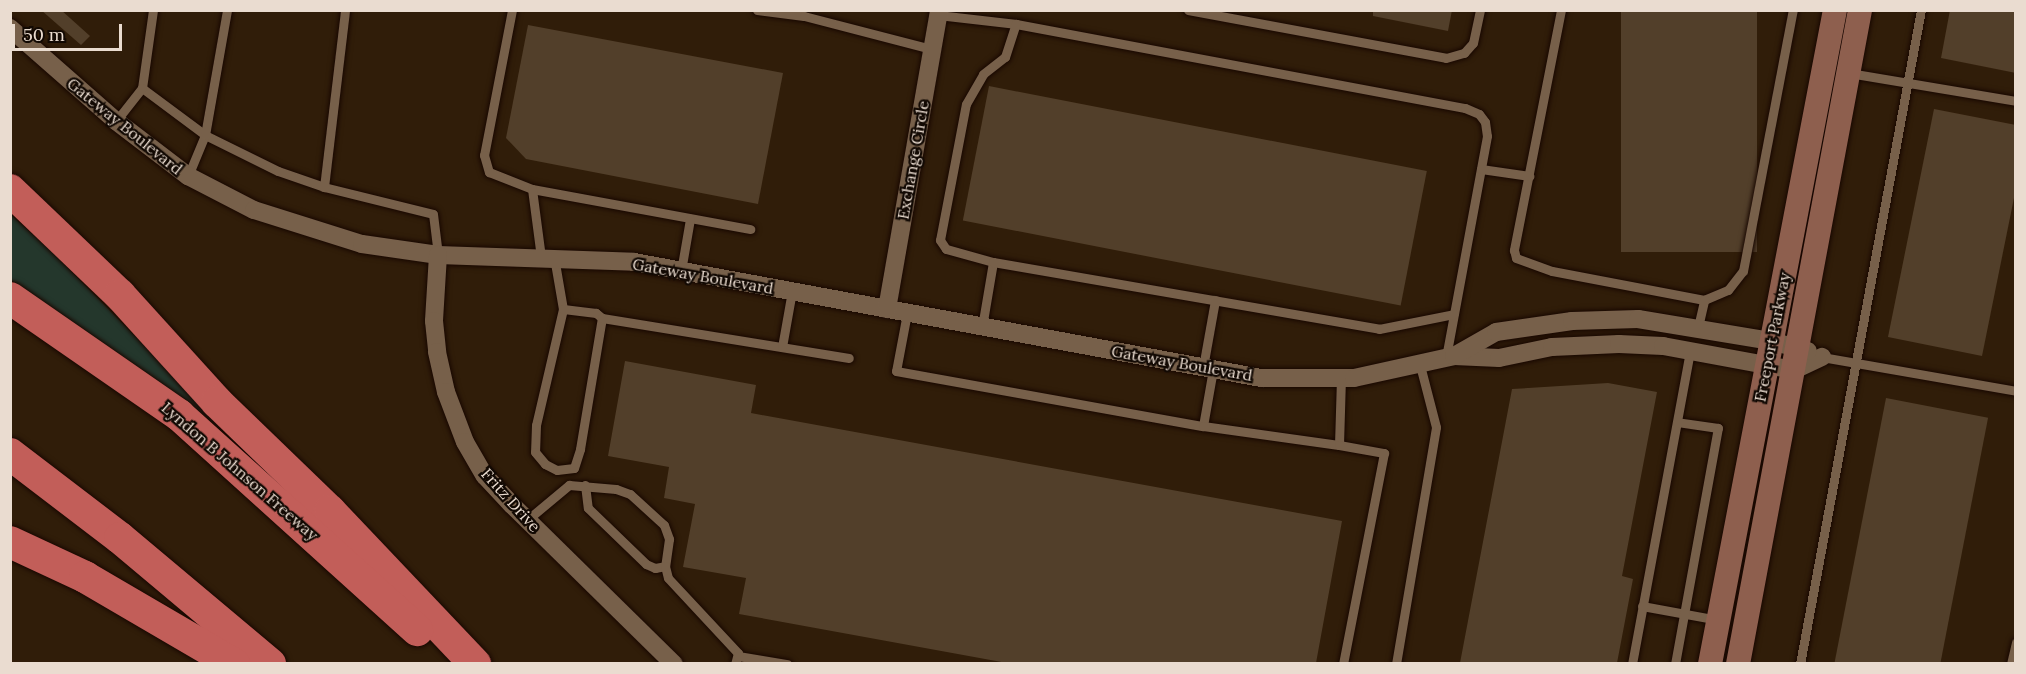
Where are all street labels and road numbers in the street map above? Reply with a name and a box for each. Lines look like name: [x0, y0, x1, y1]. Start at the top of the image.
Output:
street label: Gateway Boulevard: [63, 74, 187, 178]
street label: Exchange Circle: [893, 99, 933, 221]
street label: Gateway Boulevard: [631, 254, 775, 298]
street label: Freeport Parkway: [1750, 271, 1794, 403]
street label: Gateway Boulevard: [1110, 341, 1254, 385]
street label: Lyndon B Johnson Freeway: [158, 398, 322, 544]
street label: Fritz Drive: [477, 464, 545, 536]

